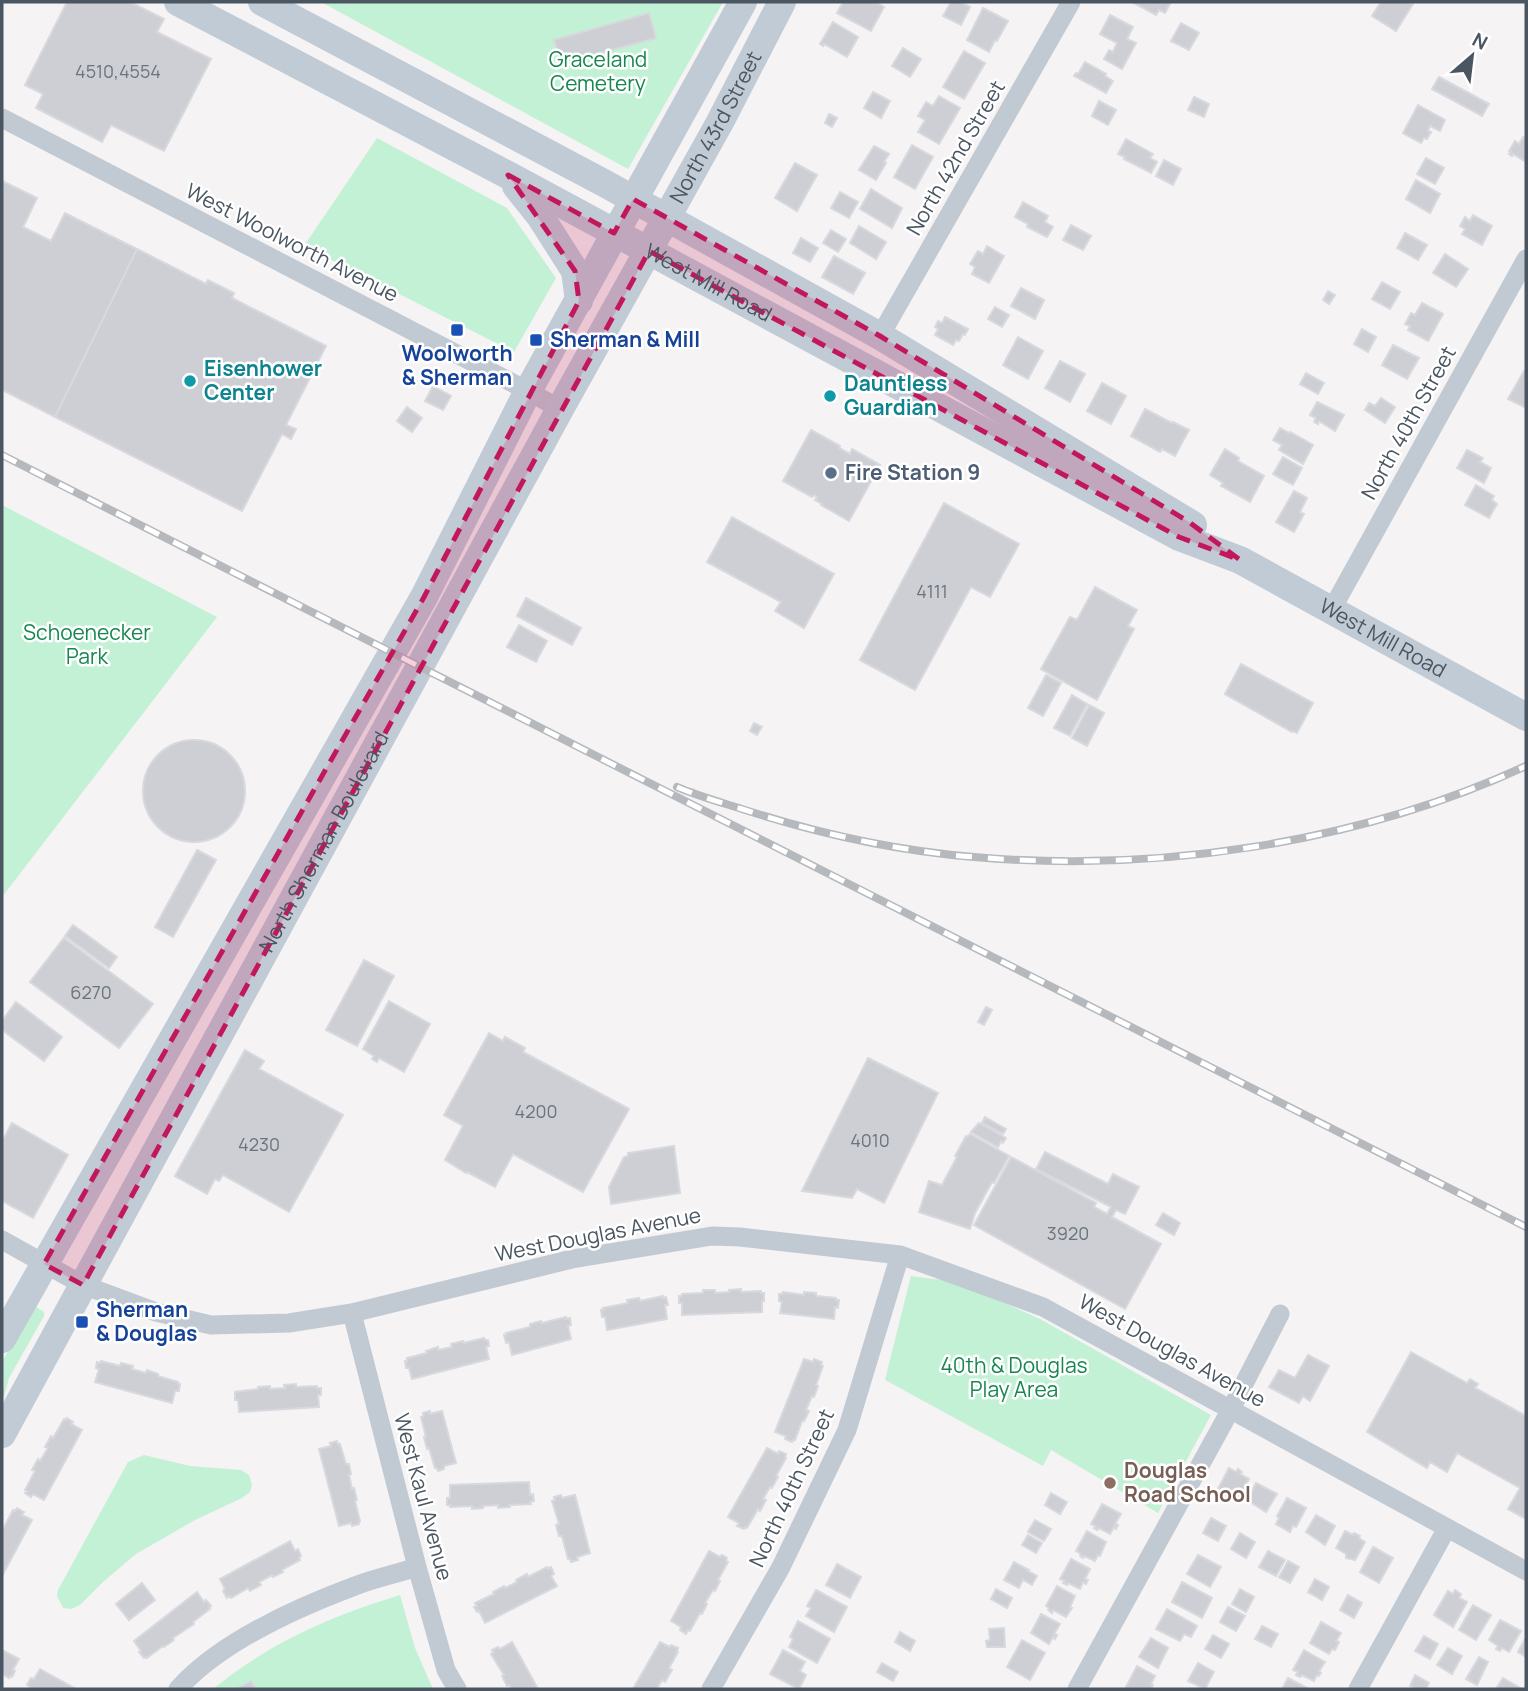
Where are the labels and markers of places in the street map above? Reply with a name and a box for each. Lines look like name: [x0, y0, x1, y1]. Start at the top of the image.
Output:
marker: Woolworth & Sherman: [449, 322, 465, 338]
place label: Sherman & Mill: [550, 325, 700, 353]
marker: Sherman & Mill: [528, 332, 544, 348]
place label: Woolworth & Sherman: [401, 339, 513, 391]
place label: Eisenhower Center: [204, 354, 322, 406]
place label: Dauntless Guardian: [844, 369, 947, 421]
marker: Eisenhower Center: [182, 373, 198, 389]
marker: Dauntless Guardian: [822, 388, 838, 404]
place label: Fire Station 9: [845, 458, 980, 486]
marker: Fire Station 9: [823, 465, 839, 481]
place label: Sherman & Douglas: [96, 1295, 197, 1347]
marker: Sherman & Douglas: [74, 1314, 90, 1330]
place label: Douglas Road School: [1124, 1456, 1251, 1508]
marker: Douglas Road School: [1102, 1475, 1118, 1491]

